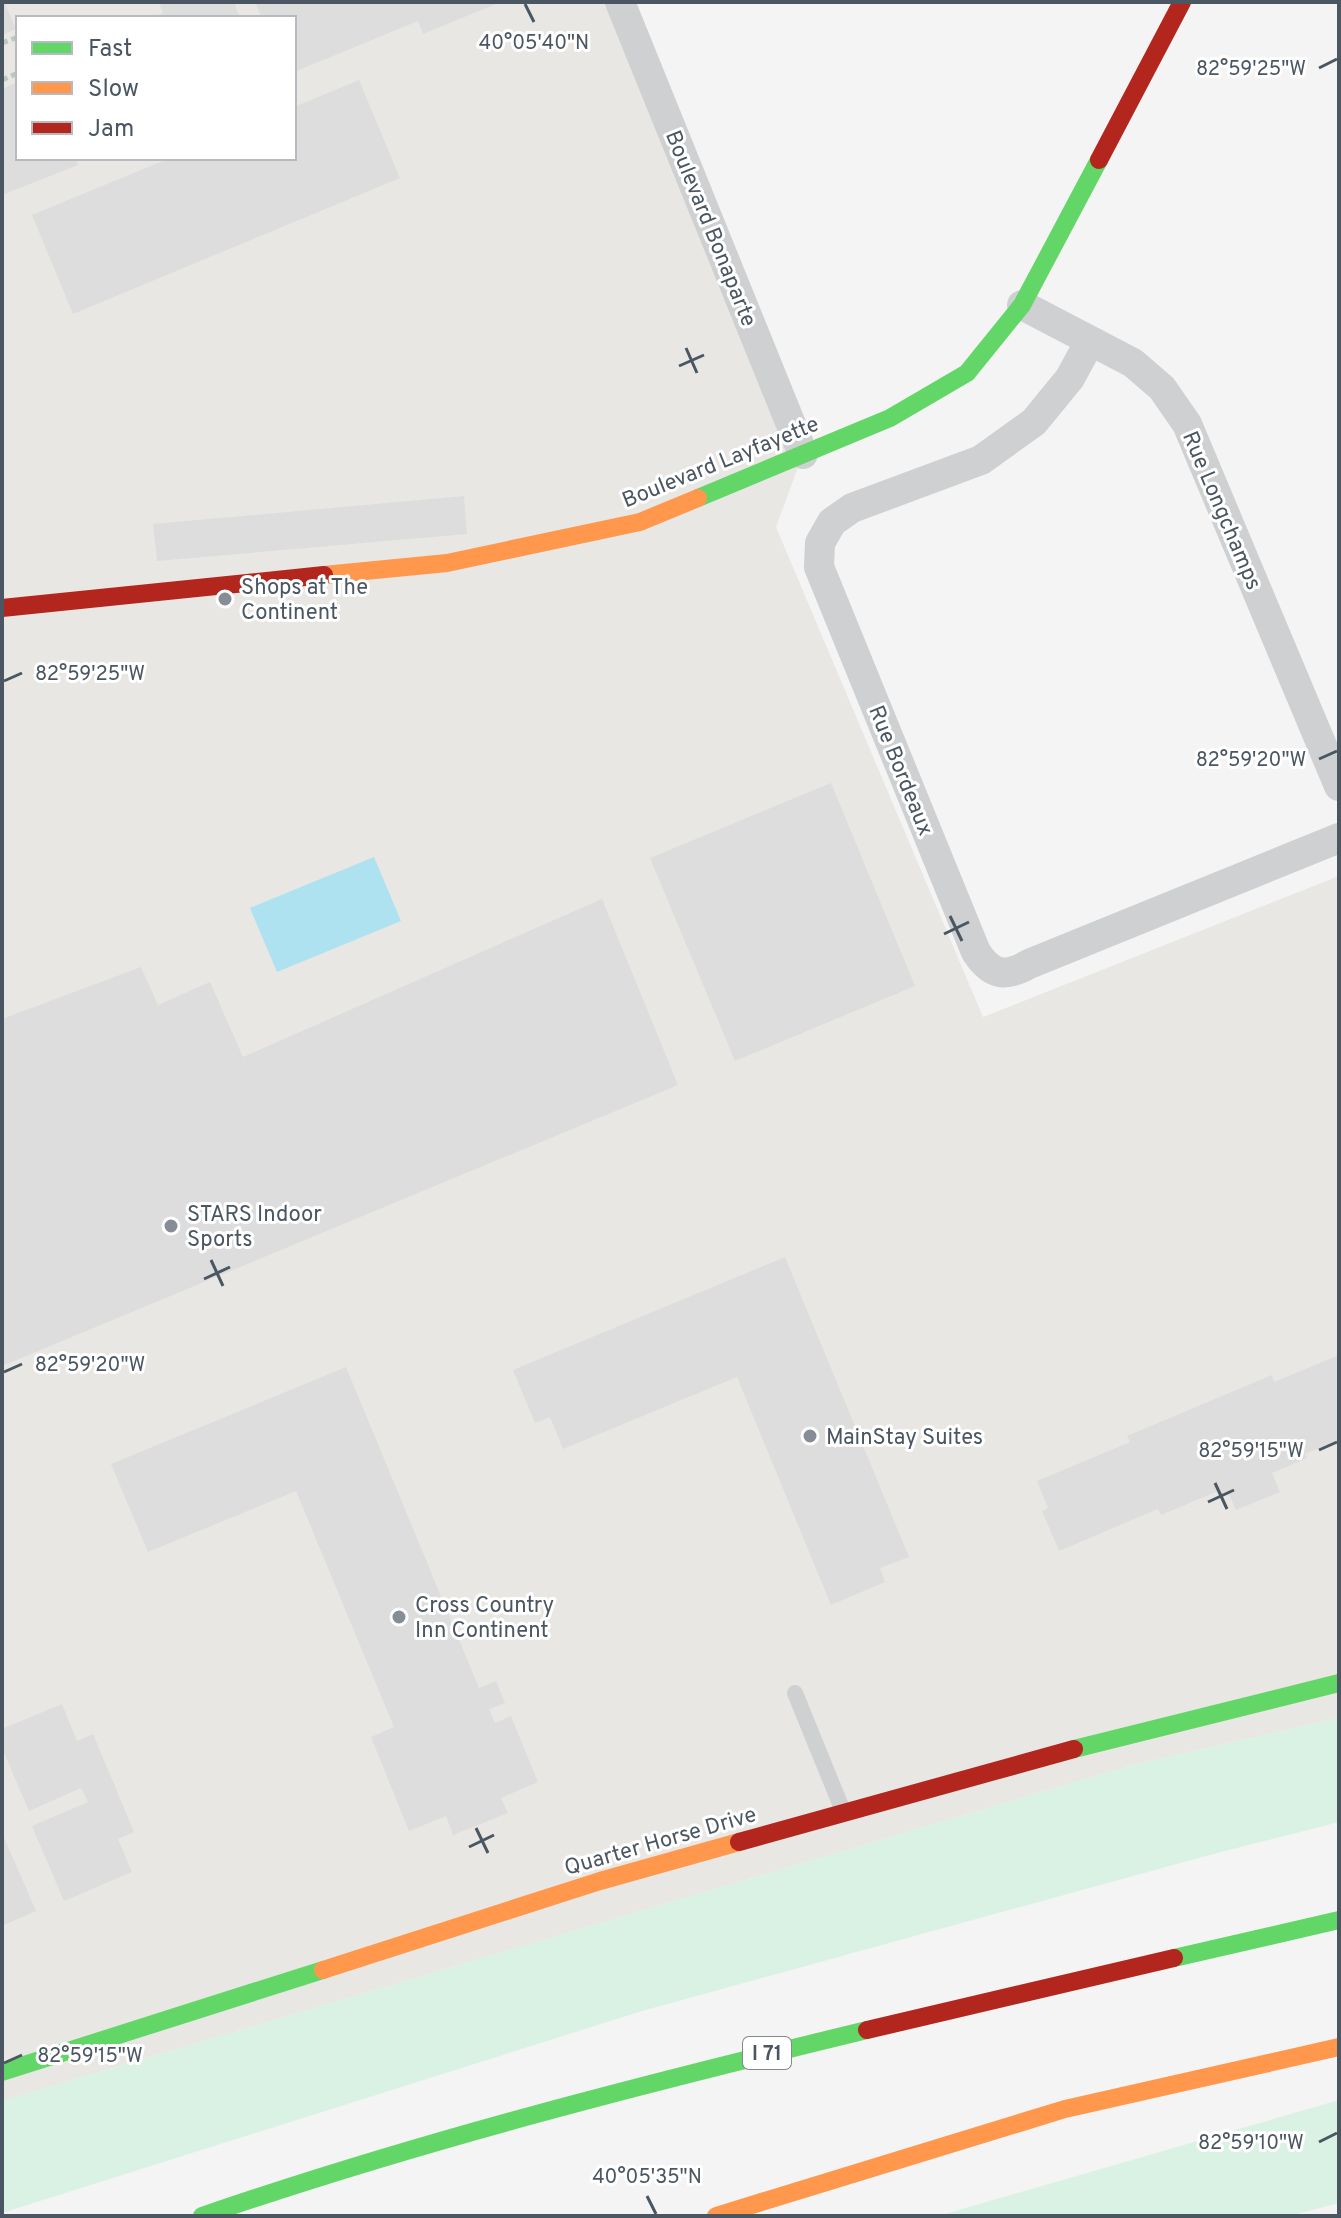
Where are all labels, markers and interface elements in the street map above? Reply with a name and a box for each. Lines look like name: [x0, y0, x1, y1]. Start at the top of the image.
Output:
legend: [16, 16, 296, 160]
text: 40°05'40"N: [479, 31, 589, 57]
text: Fast: [88, 35, 132, 65]
text: 82°59'25"W: [1196, 57, 1306, 83]
text: Slow: [88, 75, 139, 105]
text: Jam: [88, 115, 134, 145]
street label: Boulevard Bonaparte: [658, 127, 761, 331]
street label: Boulevard Layfayette: [619, 411, 823, 515]
street label: Rue Longchamps: [1175, 428, 1266, 594]
place label: Shops at The Continent: [241, 575, 368, 627]
marker: Shops at The Continent: [216, 590, 234, 608]
text: 82°59'25"W: [35, 662, 145, 688]
street label: Rue Bordeaux: [861, 702, 938, 840]
text: 82°59'20"W: [1196, 748, 1306, 774]
place label: STARS Indoor Sports: [187, 1202, 322, 1254]
marker: STARS Indoor Sports: [162, 1217, 180, 1235]
text: 82°59'20"W: [35, 1353, 145, 1379]
place label: MainStay Suites: [826, 1425, 983, 1452]
marker: MainStay Suites: [801, 1427, 819, 1445]
text: 82°59'15"W: [1198, 1439, 1304, 1465]
place label: Cross Country Inn Continent: [415, 1593, 554, 1645]
marker: Cross Country Inn Continent: [390, 1608, 408, 1626]
street label: Quarter Horse Drive: [562, 1802, 760, 1883]
road number: I 71: [743, 2037, 791, 2069]
text: 82°59'15"W: [37, 2044, 143, 2070]
text: 82°59'10"W: [1198, 2131, 1304, 2157]
text: 40°05'35"N: [592, 2165, 702, 2191]

